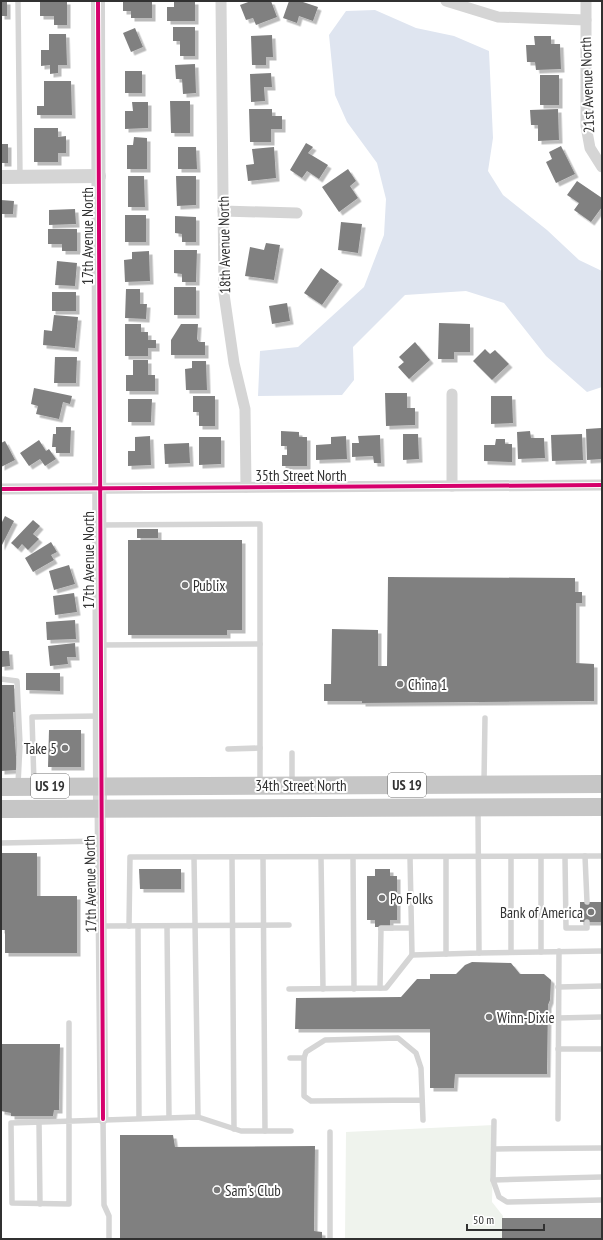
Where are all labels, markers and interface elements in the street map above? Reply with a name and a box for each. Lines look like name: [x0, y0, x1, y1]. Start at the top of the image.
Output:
street label: 21st Avenue North: [576, 37, 598, 133]
street label: 17th Avenue North: [78, 187, 97, 285]
street label: 18th Avenue North: [214, 196, 234, 294]
street label: 35th Street North: [255, 466, 347, 485]
street label: 17th Avenue North: [79, 511, 98, 609]
place label: Publix: [193, 576, 225, 595]
marker: Publix: [180, 580, 190, 590]
place label: China 1: [408, 675, 447, 694]
marker: China 1: [395, 679, 405, 689]
place label: Take 5: [24, 739, 57, 758]
marker: Take 5: [60, 743, 70, 753]
road number: US 19: [388, 773, 426, 797]
road number: US 19: [31, 774, 69, 798]
street label: 34th Street North: [255, 776, 347, 795]
street label: 17th Avenue North: [80, 835, 100, 933]
place label: Po Folks: [390, 889, 433, 908]
marker: Po Folks: [377, 893, 387, 903]
place label: Bank of America: [500, 903, 583, 922]
marker: Bank of America: [586, 907, 596, 917]
place label: Winn-Dixie: [497, 1008, 555, 1027]
marker: Winn-Dixie: [484, 1012, 494, 1022]
place label: Sam's Club: [225, 1181, 281, 1200]
marker: Sam's Club: [212, 1185, 222, 1195]
scale bar: [467, 1206, 544, 1232]
text: 50 m: [473, 1212, 494, 1227]

